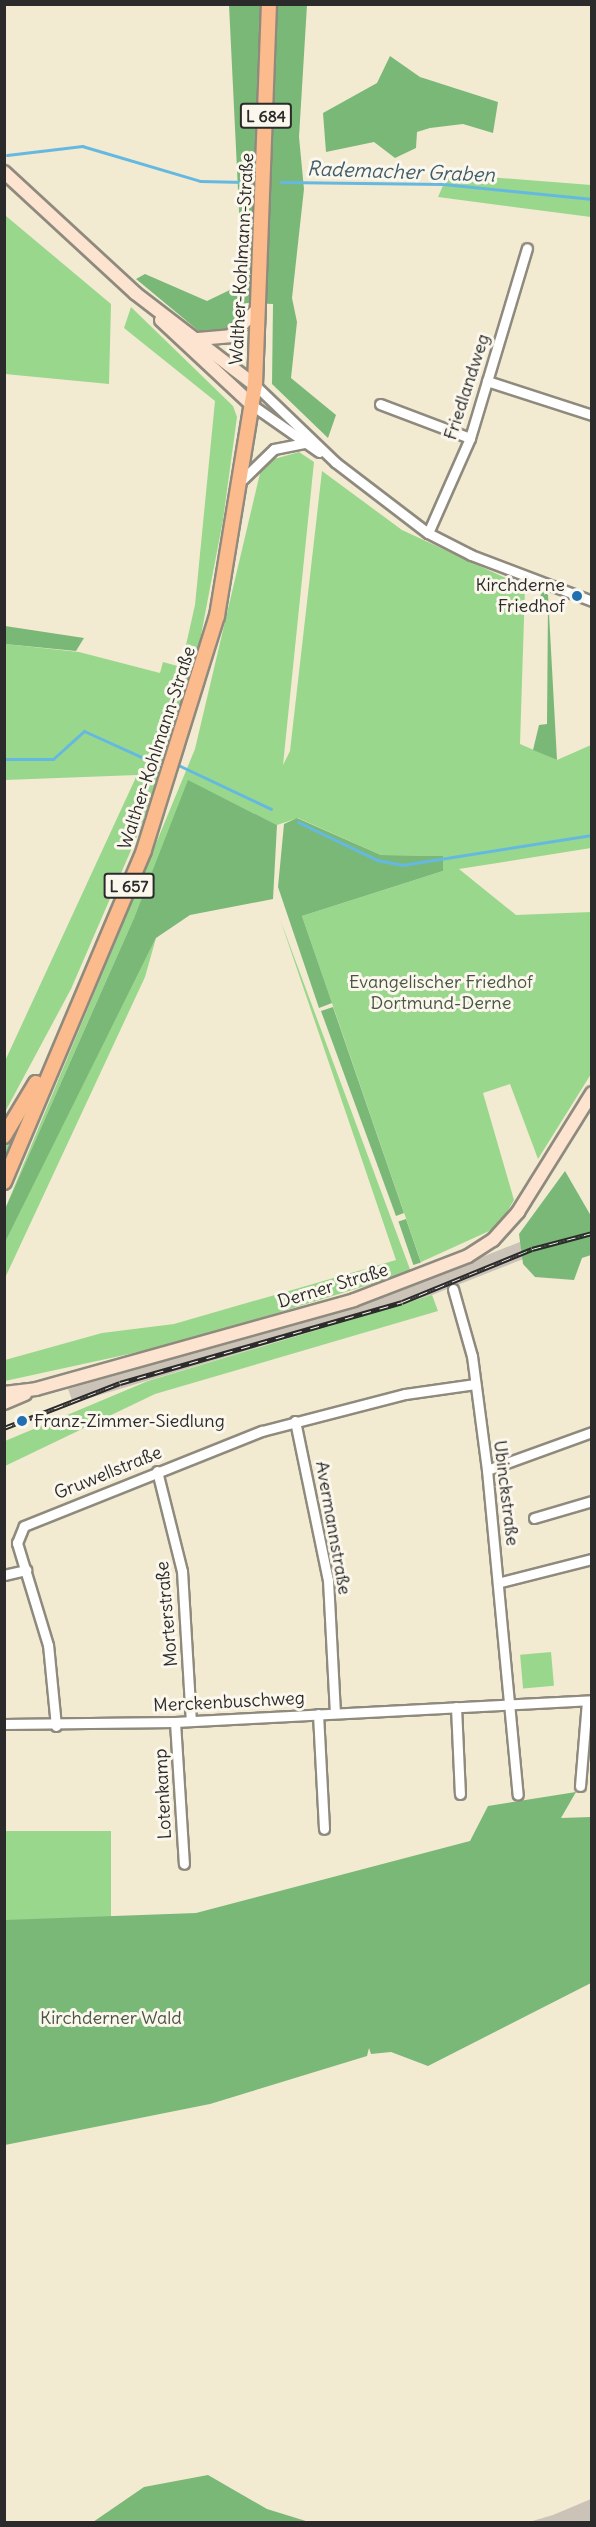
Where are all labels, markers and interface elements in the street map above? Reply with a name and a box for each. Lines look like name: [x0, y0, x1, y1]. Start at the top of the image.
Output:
road number: L 684: [239, 103, 293, 129]
street label: Walther-Kohlmann-Straße: [226, 152, 258, 366]
water label: Rademacher Graben: [307, 156, 495, 186]
street label: Friedlandweg: [440, 331, 494, 443]
place label: Kirchderne Friedhof: [475, 575, 565, 618]
marker: Kirchderne Friedhof: [570, 589, 584, 603]
street label: Walther-Kohlmann-Straße: [114, 644, 200, 852]
road number: L 657: [104, 873, 154, 899]
park label: Evangelischer Friedhof Dortmund-Derne: [349, 972, 533, 1014]
street label: Derner Straße: [275, 1259, 391, 1313]
place label: Franz-Zimmer-Siedlung: [34, 1410, 225, 1432]
marker: Franz-Zimmer-Siedlung: [15, 1414, 29, 1428]
street label: Ubinckstraße: [489, 1439, 523, 1547]
street label: Gruwellstraße: [51, 1442, 165, 1504]
street label: Avermannstraße: [311, 1459, 355, 1597]
street label: Morterstraße: [152, 1560, 182, 1668]
street label: Merckenbuschweg: [153, 1687, 305, 1717]
street label: Lotenkamp: [150, 1748, 176, 1840]
park label: Kirchderner Wald: [40, 2007, 182, 2029]

